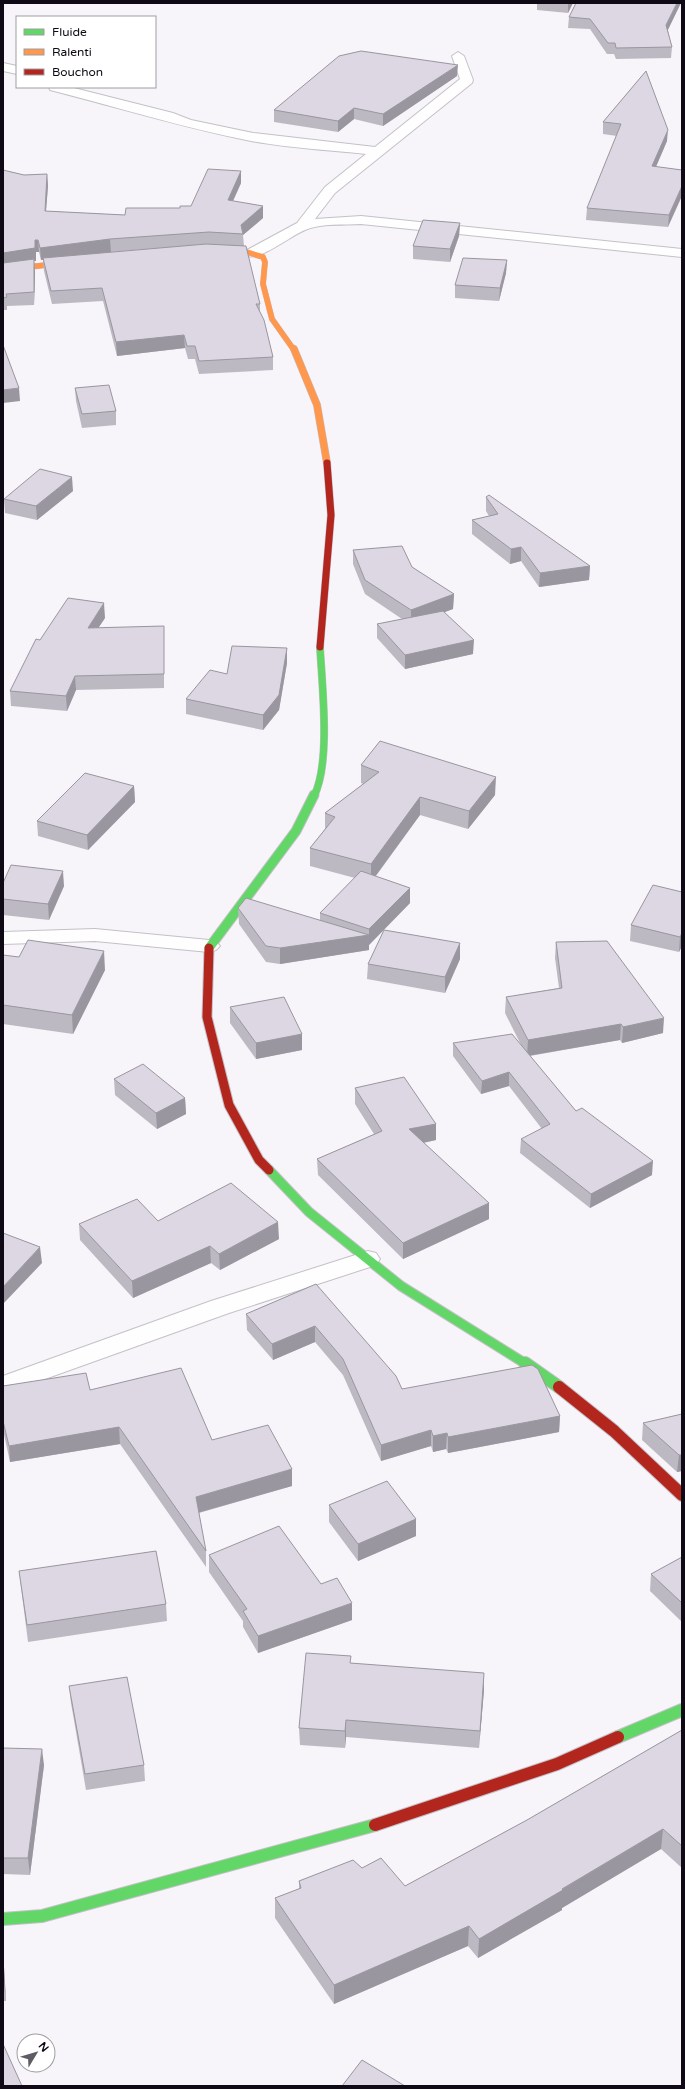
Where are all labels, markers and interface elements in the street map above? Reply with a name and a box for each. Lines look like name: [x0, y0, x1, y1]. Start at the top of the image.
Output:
legend: [16, 16, 156, 88]
text: Fluide: [52, 25, 87, 39]
text: Ralenti: [52, 45, 92, 59]
text: Bouchon: [52, 65, 103, 79]
north arrow: [16, 2033, 56, 2073]
text: N: [36, 2040, 51, 2055]

